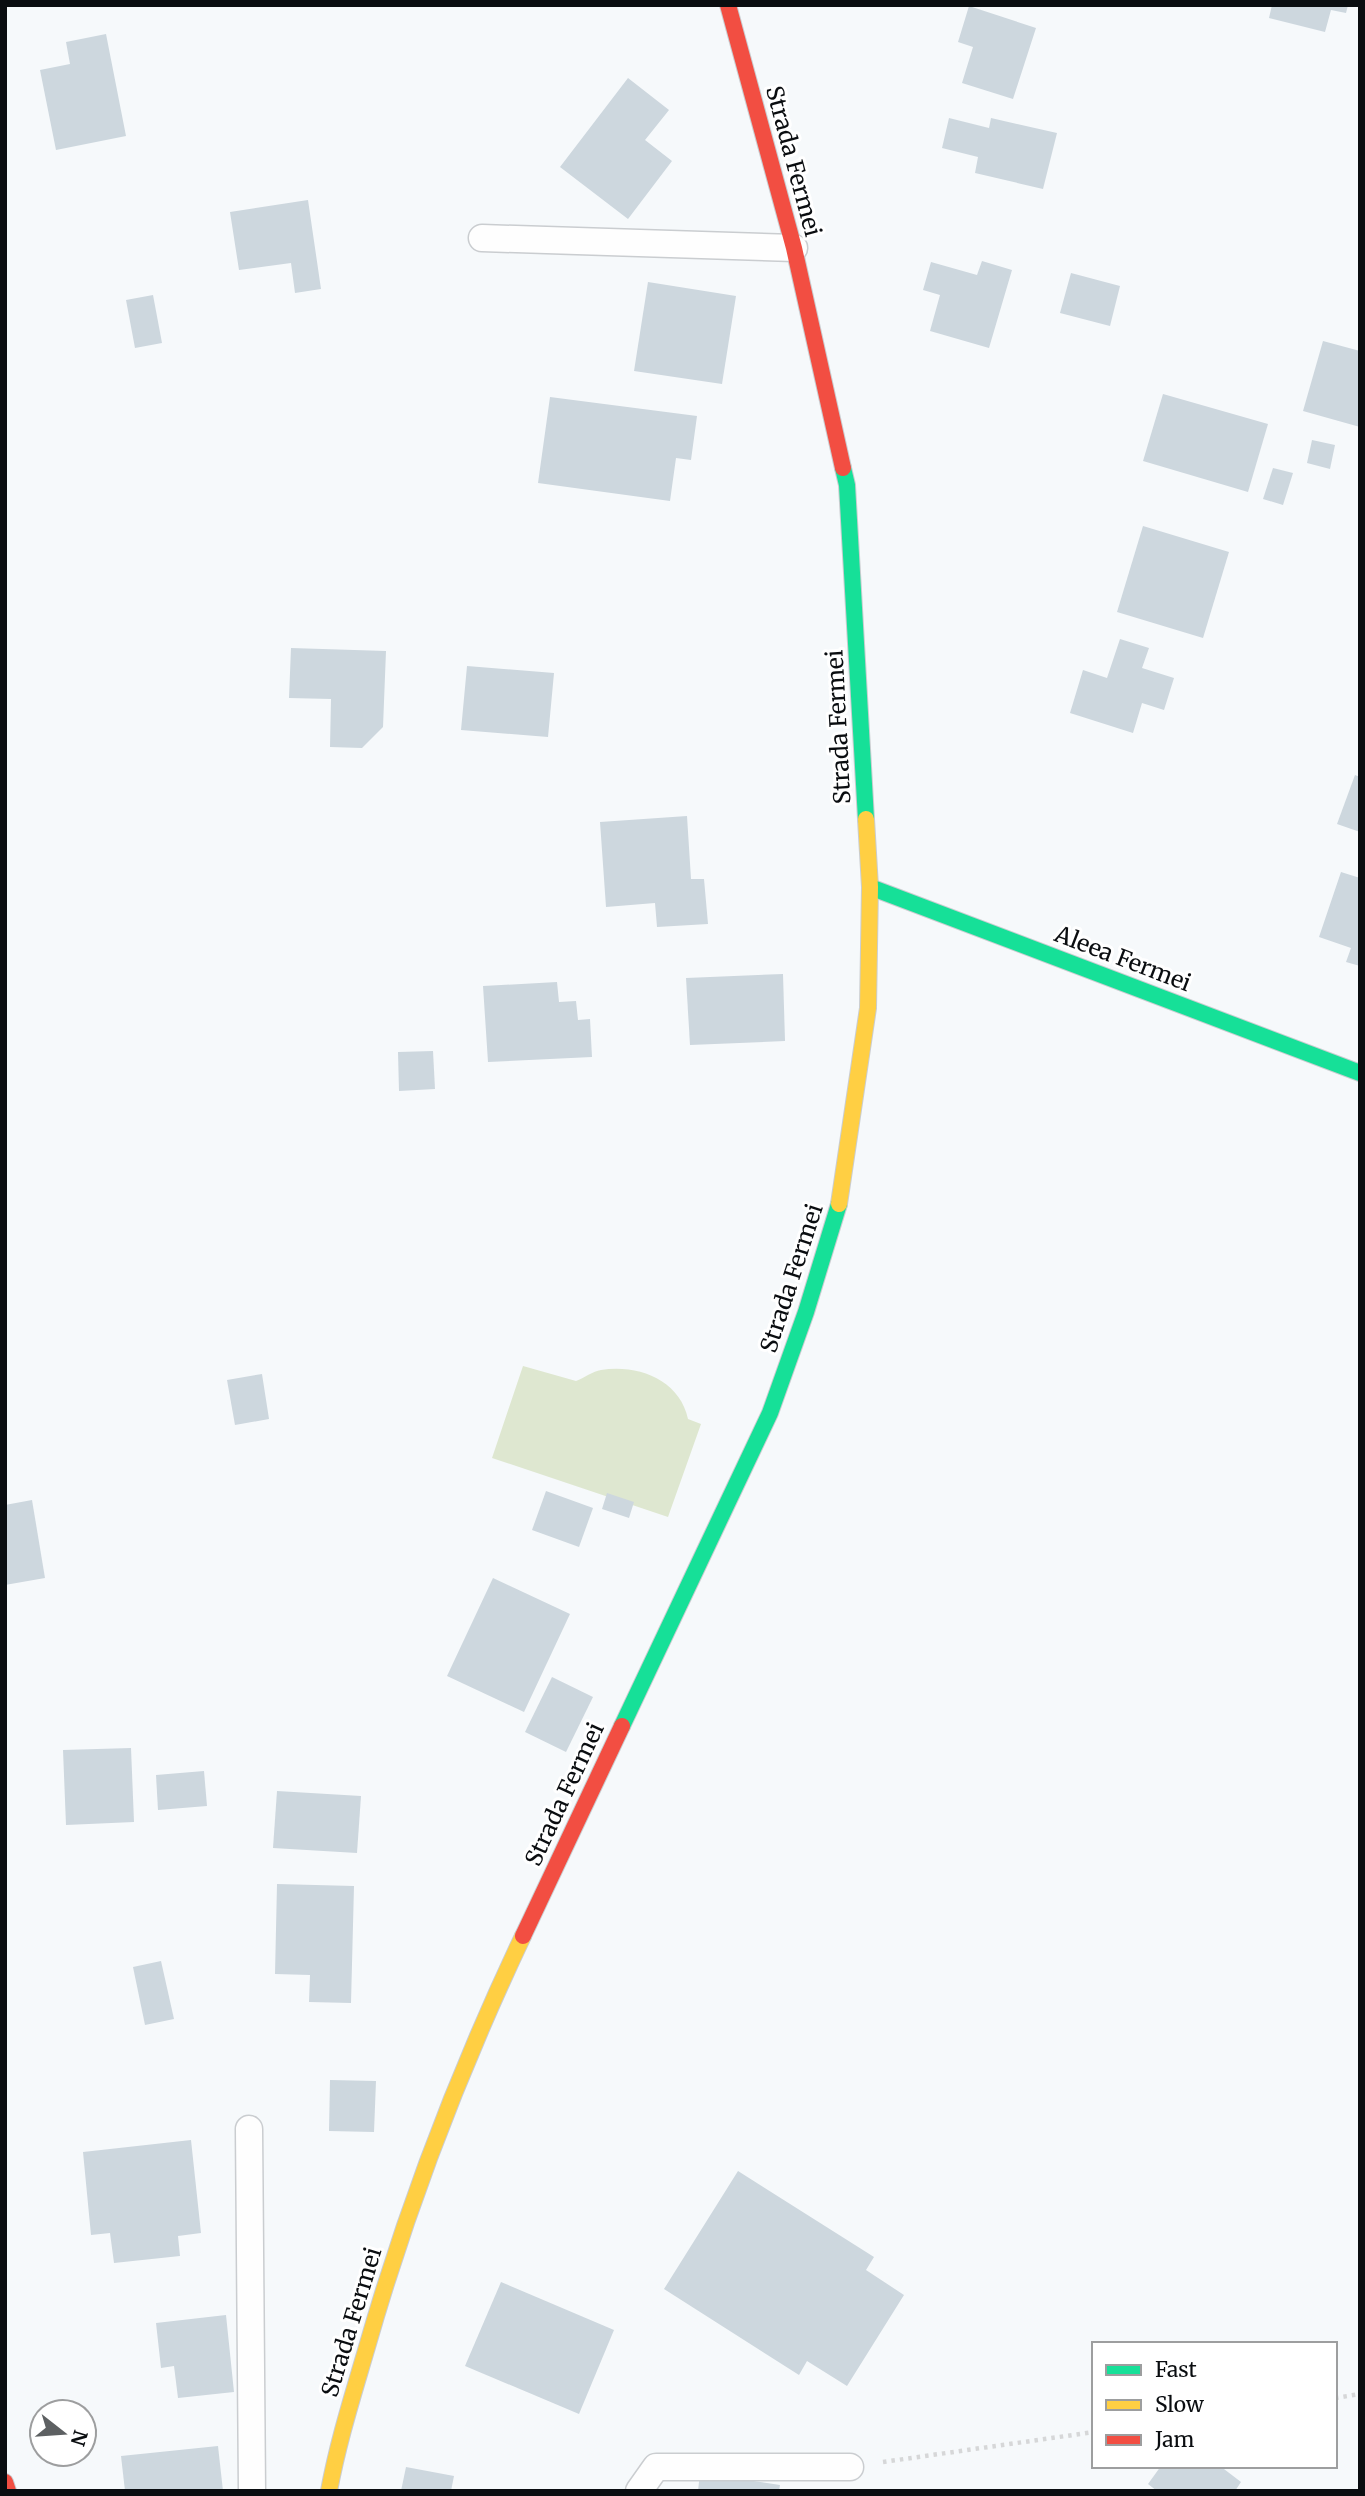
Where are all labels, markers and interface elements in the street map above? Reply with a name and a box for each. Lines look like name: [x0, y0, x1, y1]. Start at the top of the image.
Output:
street label: Strada Fermei: [760, 83, 828, 239]
street label: Strada Fermei: [819, 649, 857, 805]
street label: Aleea Fermei: [1050, 918, 1195, 997]
street label: Strada Fermei: [753, 1200, 829, 1356]
street label: Strada Fermei: [518, 1718, 610, 1870]
street label: Strada Fermei: [315, 2244, 387, 2400]
legend: [1092, 2342, 1337, 2468]
text: Fast: [1155, 2356, 1197, 2383]
text: Slow: [1155, 2391, 1204, 2418]
north arrow: [28, 2398, 98, 2468]
text: Jam: [1154, 2426, 1194, 2453]
text: N: [66, 2427, 93, 2449]

